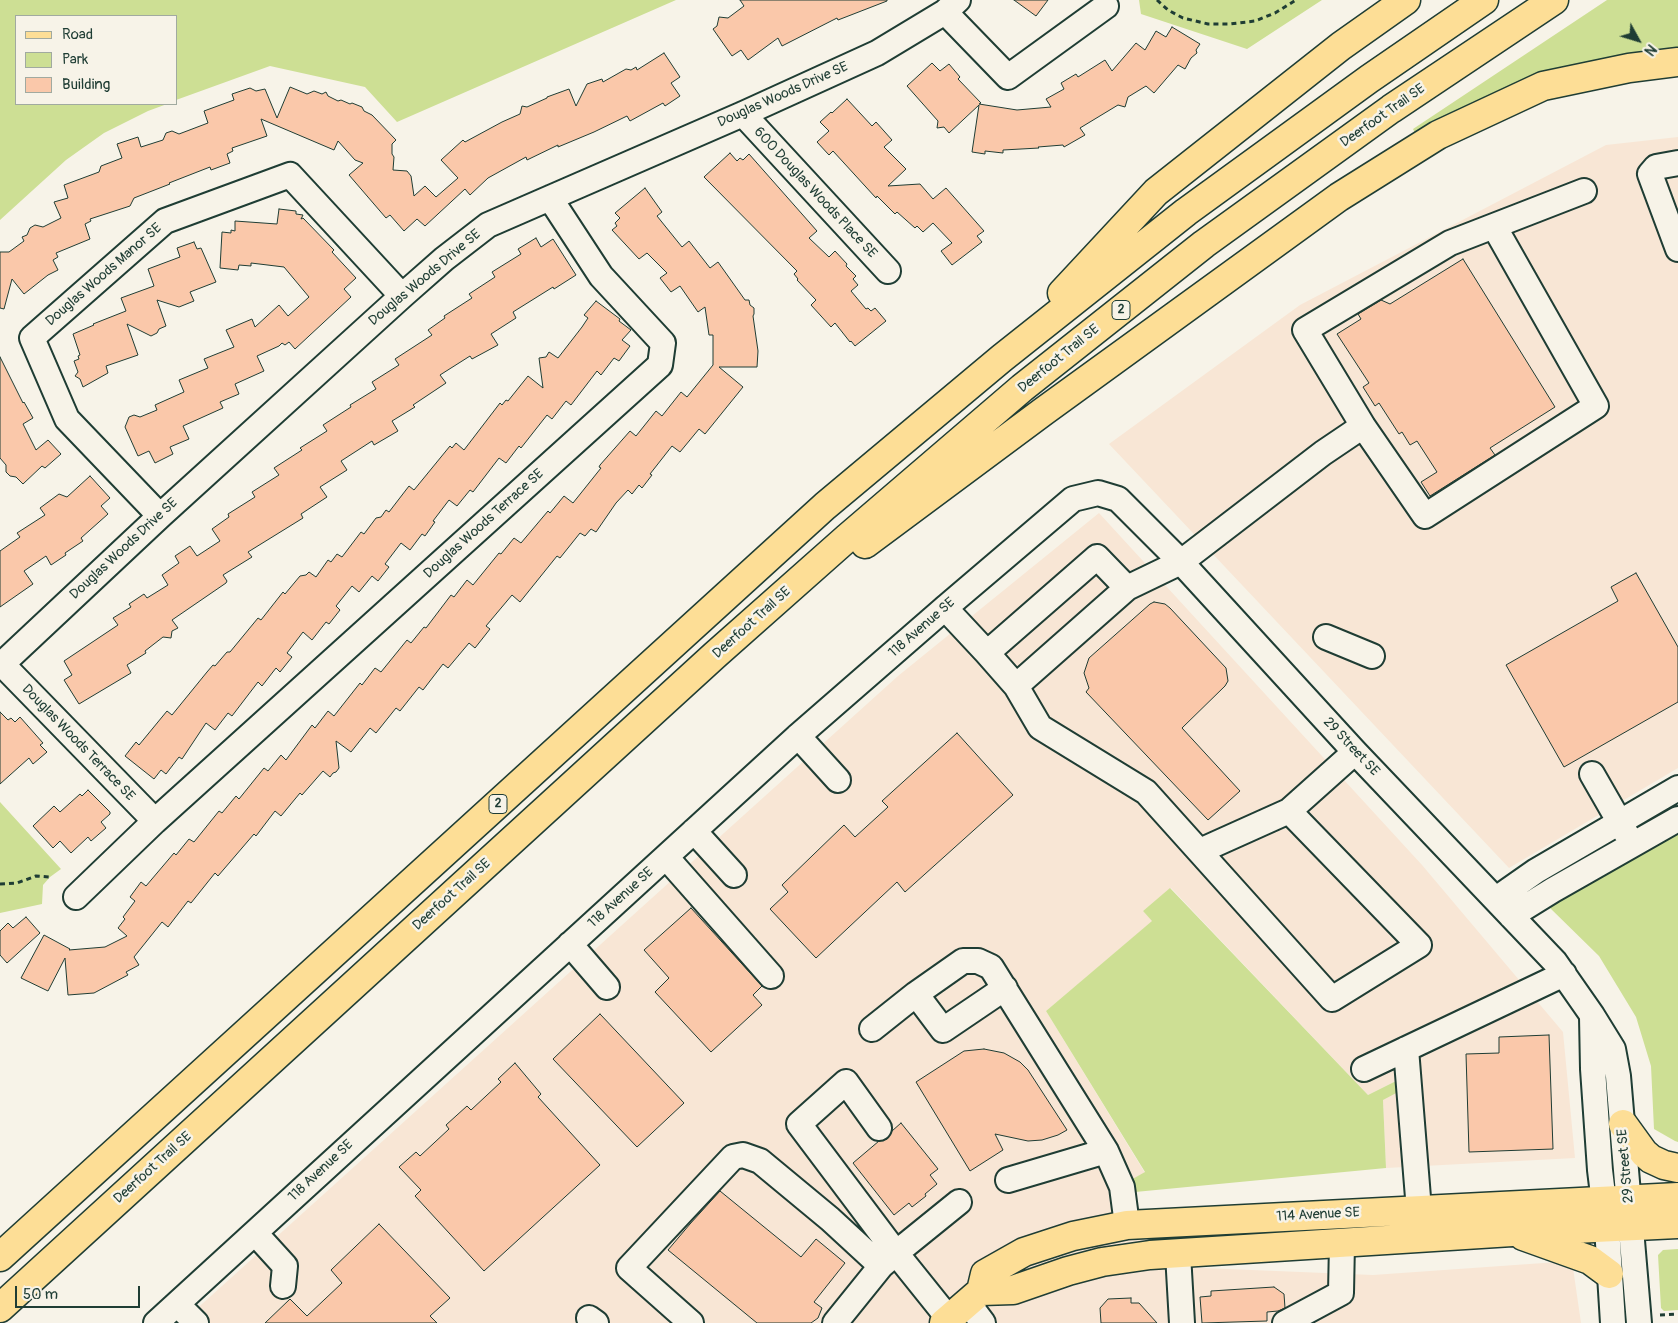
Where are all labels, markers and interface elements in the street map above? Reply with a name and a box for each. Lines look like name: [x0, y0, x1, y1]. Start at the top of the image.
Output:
legend: [15, 15, 178, 105]
north arrow: [1613, 15, 1663, 65]
text: Road: [62, 25, 93, 44]
text: N: [1640, 41, 1660, 59]
text: Park: [62, 50, 88, 69]
street label: Douglas Woods Drive SE: [715, 59, 851, 131]
text: Building: [62, 75, 110, 94]
street label: Deerfoot Trail SE: [1338, 81, 1428, 151]
street label: 600 Douglas Woods Place SE: [750, 124, 880, 262]
street label: Douglas Woods Manor SE: [43, 220, 165, 330]
street label: Douglas Woods Drive SE: [366, 226, 484, 330]
road number: 2: [1112, 300, 1130, 320]
street label: Deerfoot Trail SE: [1015, 321, 1103, 397]
street label: Douglas Woods Terrace SE: [421, 466, 547, 582]
street label: Douglas Woods Drive SE: [67, 495, 181, 603]
street label: Deerfoot Trail SE: [709, 584, 795, 662]
street label: 118 Avenue SE: [885, 595, 959, 661]
street label: Douglas Woods Terrace SE: [18, 681, 138, 805]
street label: 29 Street SE: [1319, 714, 1383, 780]
road number: 2: [489, 794, 507, 814]
street label: Deerfoot Trail SE: [409, 856, 495, 934]
street label: 118 Avenue SE: [585, 864, 657, 932]
street label: 29 Street SE: [1614, 1128, 1638, 1204]
street label: Deerfoot Trail SE: [110, 1129, 196, 1207]
street label: 118 Avenue SE: [285, 1137, 357, 1205]
street label: 114 Avenue SE: [1276, 1204, 1360, 1226]
scale bar: [18, 1276, 142, 1308]
text: 50 m: [23, 1285, 58, 1304]

